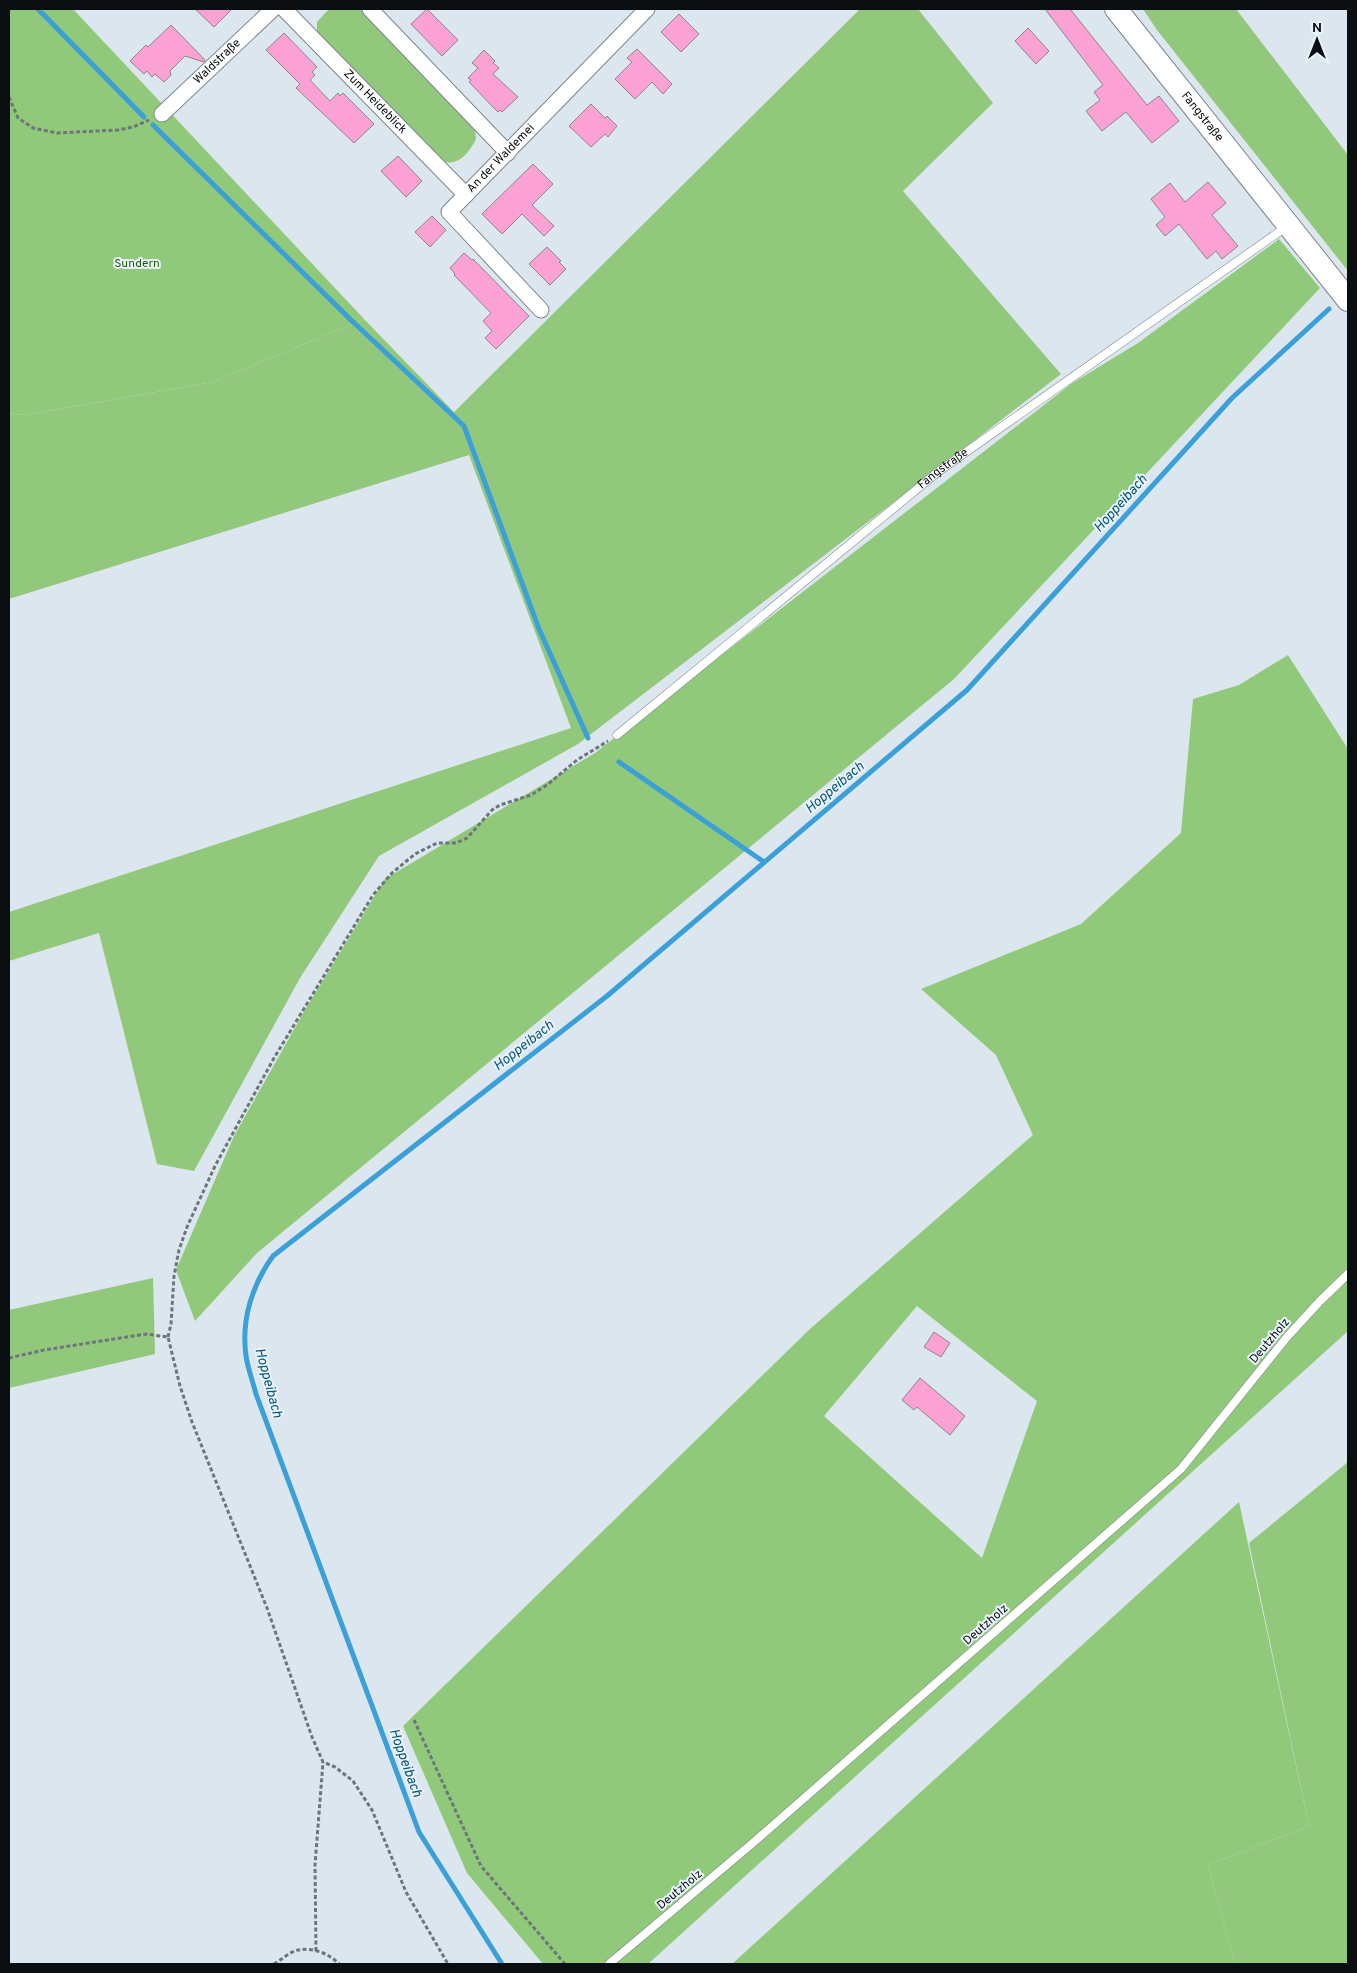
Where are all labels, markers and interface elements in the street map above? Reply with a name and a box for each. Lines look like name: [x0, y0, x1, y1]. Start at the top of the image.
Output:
north arrow: [1292, 15, 1342, 65]
text: N: [1312, 20, 1322, 37]
street label: Waldstraße: [190, 36, 244, 88]
street label: Zum Heideblick: [340, 66, 410, 138]
street label: Fangstraße: [1177, 89, 1227, 145]
street label: An der Waldemei: [464, 121, 539, 197]
park label: Sundern: [114, 256, 160, 272]
street label: Fangstraße: [915, 445, 972, 493]
water label: Hoppeibach: [1091, 471, 1152, 536]
water label: Hoppeibach: [802, 758, 868, 818]
water label: Hoppeibach: [490, 1017, 558, 1075]
street label: Deutzholz: [1246, 1315, 1294, 1367]
water label: Hoppeibach: [250, 1346, 286, 1420]
street label: Deutzholz: [960, 1601, 1012, 1649]
water label: Hoppeibach: [385, 1726, 425, 1800]
street label: Deutzholz: [654, 1866, 706, 1914]

